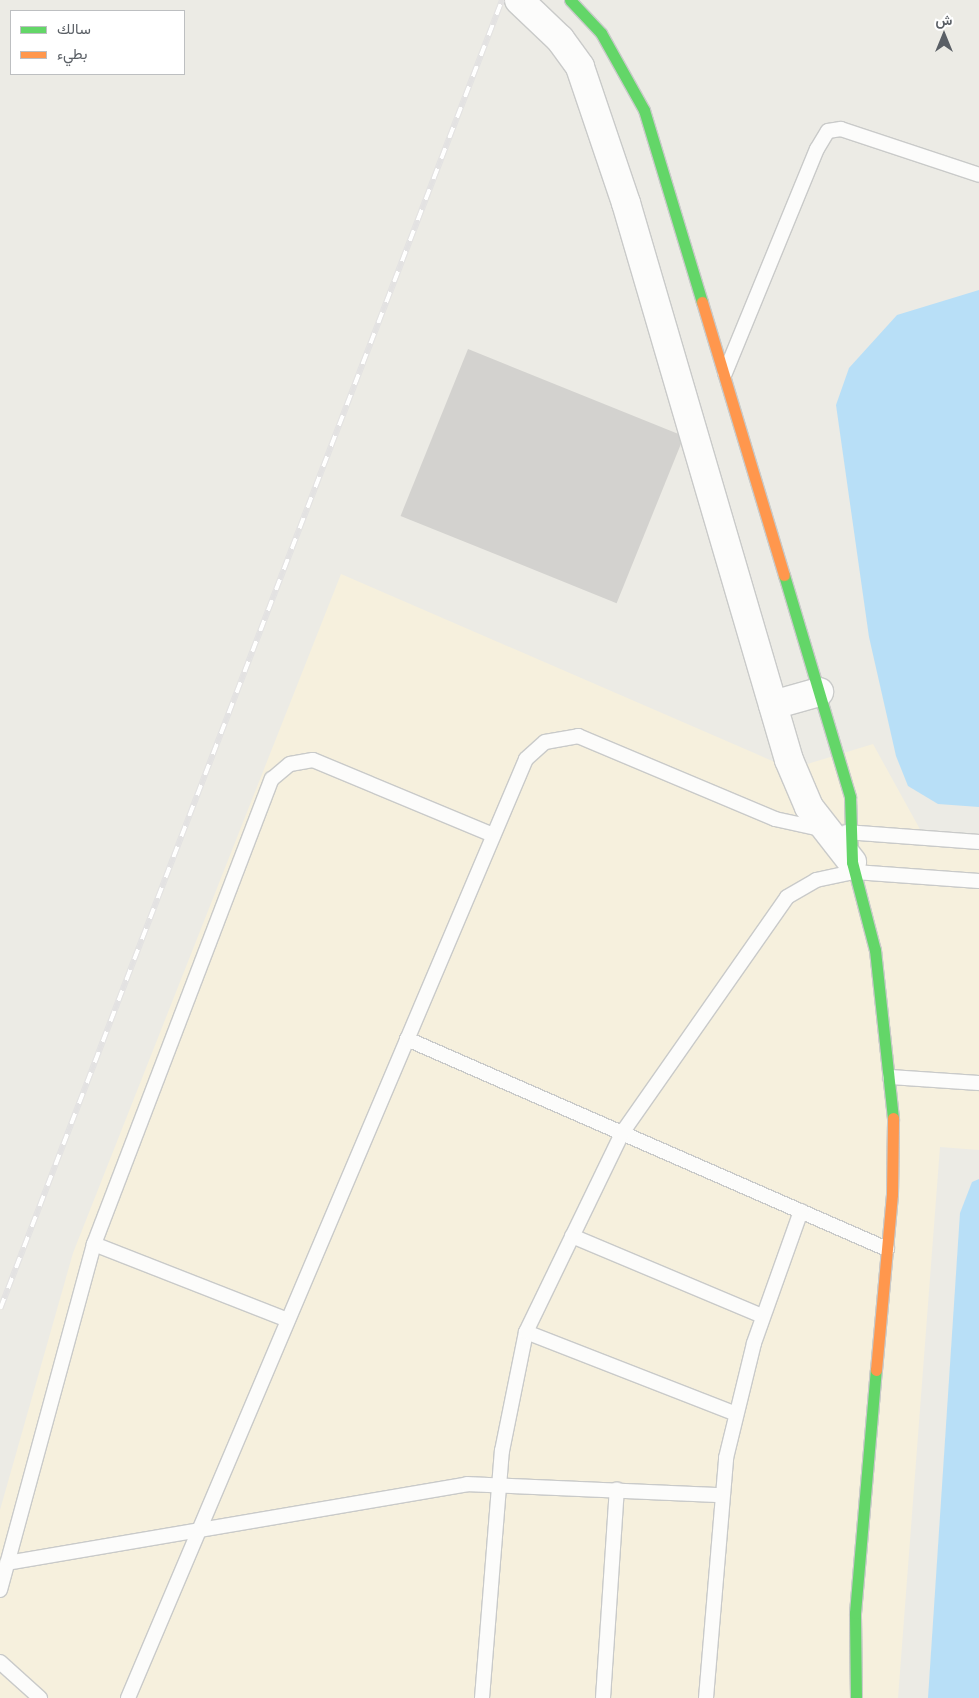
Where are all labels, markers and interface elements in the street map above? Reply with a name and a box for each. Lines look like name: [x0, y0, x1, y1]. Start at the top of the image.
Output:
legend: [10, 10, 185, 75]
north arrow: [919, 10, 969, 60]
text: ش: [936, 10, 952, 30]
text: سالك: [57, 18, 91, 39]
text: بطيء: [57, 43, 87, 64]

